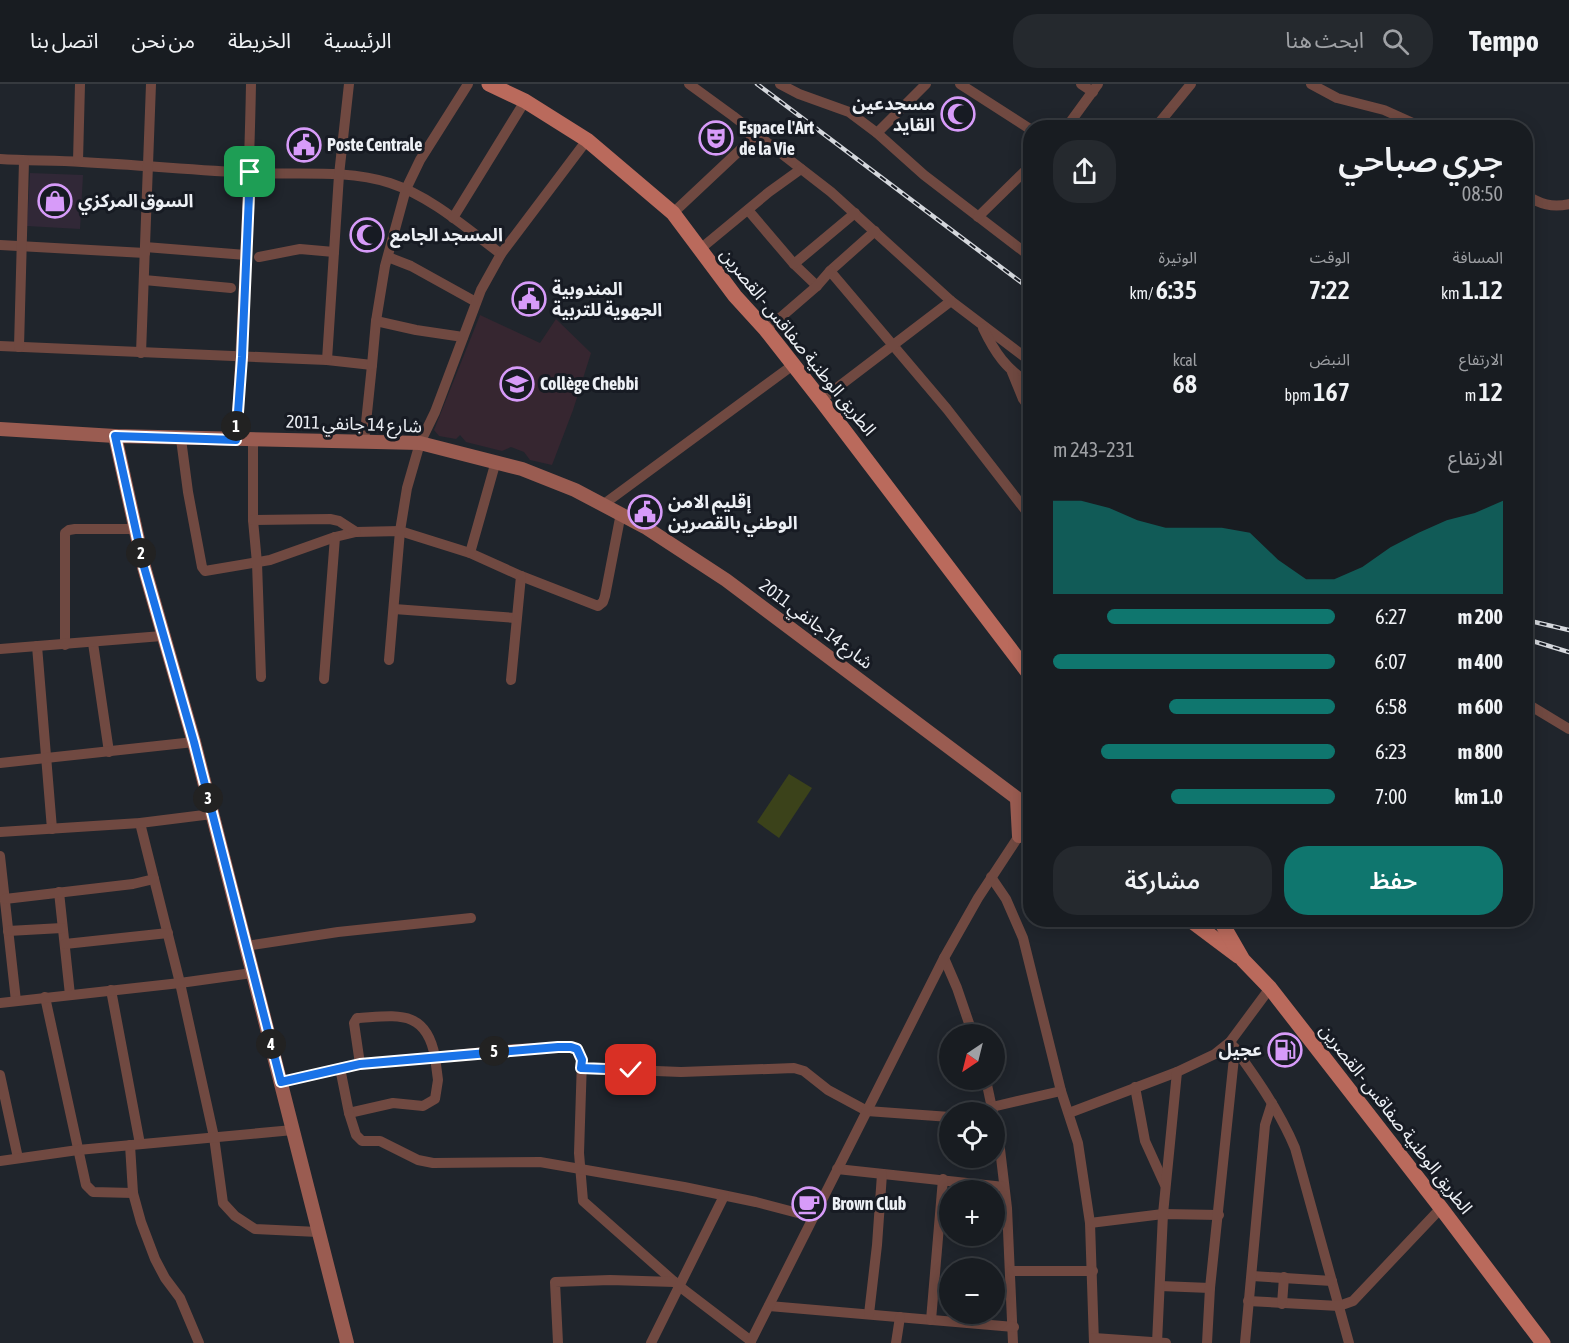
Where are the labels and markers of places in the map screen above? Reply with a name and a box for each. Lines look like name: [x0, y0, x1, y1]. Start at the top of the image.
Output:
place label: مسجدعين القايد: [852, 93, 935, 135]
mosque icon: مسجدعين القايد: [940, 96, 976, 132]
place label: Espace l'Art de la Vie: [739, 117, 815, 159]
theatre icon: Espace l'Art de la Vie: [698, 120, 734, 156]
public building icon: Poste Centrale: [286, 127, 322, 163]
place label: Poste Centrale: [327, 134, 422, 155]
pin: [224, 146, 275, 197]
shop icon: السوق المركزي: [37, 183, 73, 219]
place label: السوق المركزي: [78, 190, 193, 215]
mosque icon: المسجد الجامع: [349, 217, 385, 253]
place label: المسجد الجامع: [390, 224, 503, 248]
place label: المندوبية الجهوية للتربية: [552, 278, 662, 321]
public building icon: المندوبية الجهوية للتربية: [511, 281, 547, 317]
school or university icon: Collège Chebbi: [499, 366, 535, 402]
place label: Collège Chebbi: [540, 373, 638, 394]
pin: 1: [221, 411, 251, 441]
place label: إقليم الامن الوطني بالقصرين: [668, 491, 798, 537]
public building icon: إقليم الامن الوطني بالقصرين: [627, 494, 663, 530]
pin: 2: [126, 538, 156, 568]
pin: 3: [193, 783, 223, 813]
pin: 4: [256, 1029, 286, 1059]
fuel station icon: عجيل: [1267, 1032, 1303, 1068]
pin: 5: [479, 1036, 509, 1066]
place label: عجيل: [1219, 1039, 1262, 1060]
pin: [605, 1044, 656, 1095]
cafe icon: Brown Club: [791, 1186, 827, 1222]
place label: Brown Club: [832, 1193, 906, 1214]

